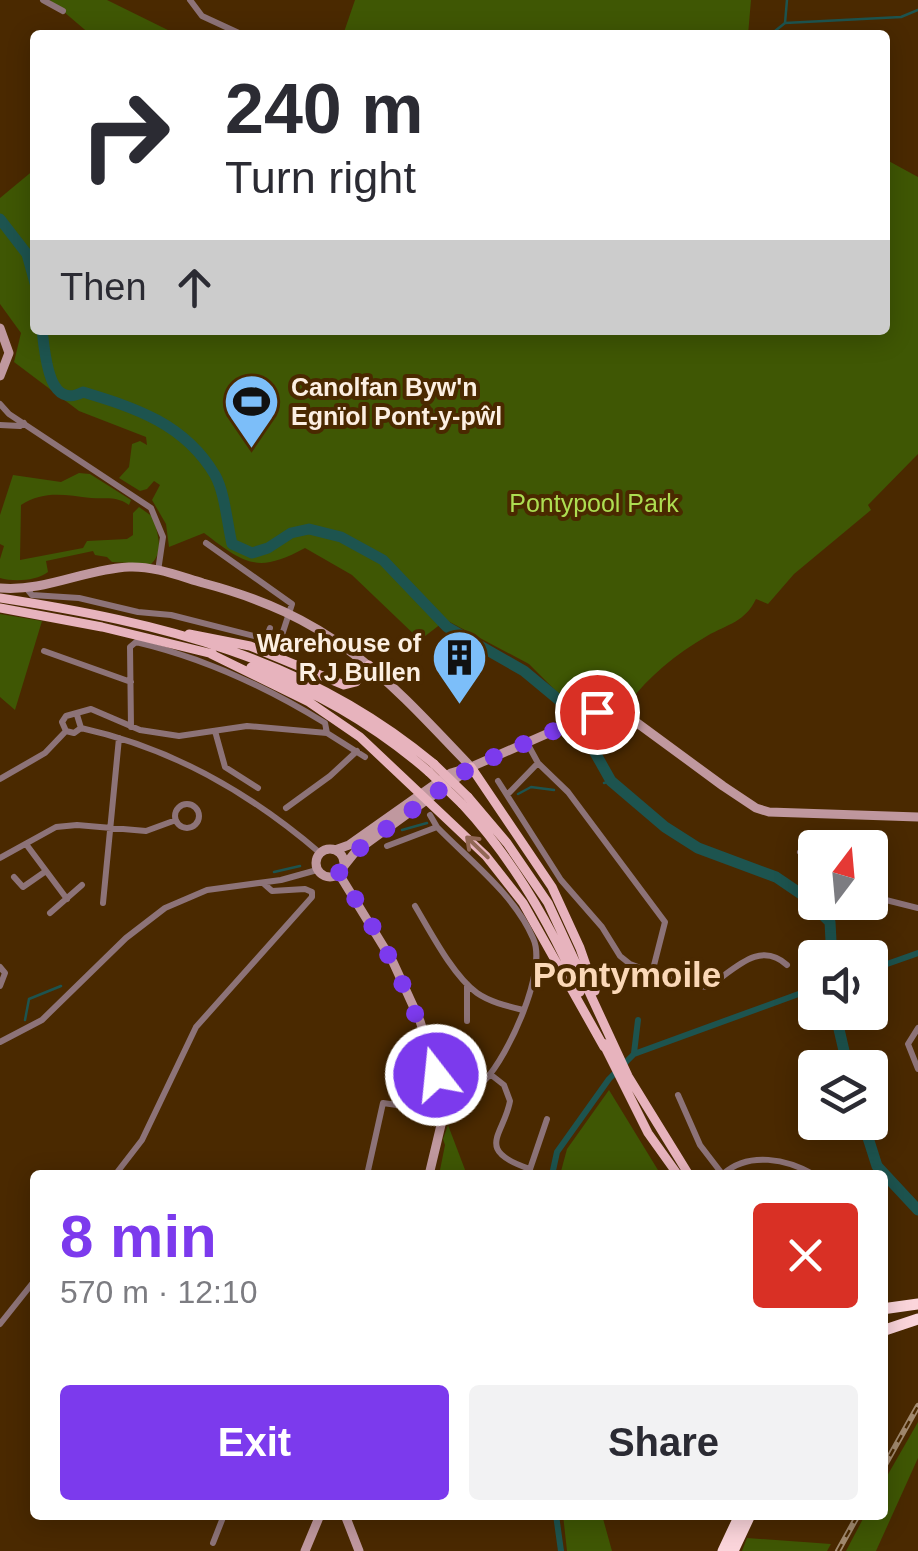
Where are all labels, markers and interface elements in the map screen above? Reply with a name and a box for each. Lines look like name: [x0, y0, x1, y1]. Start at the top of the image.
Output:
icon: right: [60, 70, 190, 200]
text: 240 m: [225, 70, 423, 148]
text: Turn right: [225, 152, 416, 203]
icon: ahead: [167, 260, 222, 315]
text: Then: [60, 266, 147, 308]
sports icon: Canolfan Byw'n Egnïol Pont-y-pŵl: [222, 371, 282, 450]
place label: Canolfan Byw'n Egnïol Pont-y-pŵl: [291, 373, 502, 430]
park label: Pontypool Park: [509, 489, 679, 517]
building icon: Warehouse of R J Bullen: [430, 627, 490, 706]
place label: Warehouse of R J Bullen: [257, 629, 422, 686]
pin: [555, 670, 640, 755]
icon: arrive: [570, 685, 625, 740]
north arrow: [798, 830, 888, 920]
map controls: [798, 830, 888, 1140]
one-way arrow: [465, 836, 489, 860]
button: sound: [798, 940, 888, 1030]
district label: Pontymoile: [533, 955, 721, 994]
position arrow: [384, 1023, 488, 1127]
button: layers: [798, 1050, 888, 1140]
text: 8 min: [60, 1203, 217, 1270]
button: close: [753, 1203, 858, 1308]
text: 570 m · 12:10: [60, 1274, 257, 1310]
button: Exit: [60, 1385, 449, 1500]
button: Share: [469, 1385, 858, 1500]

